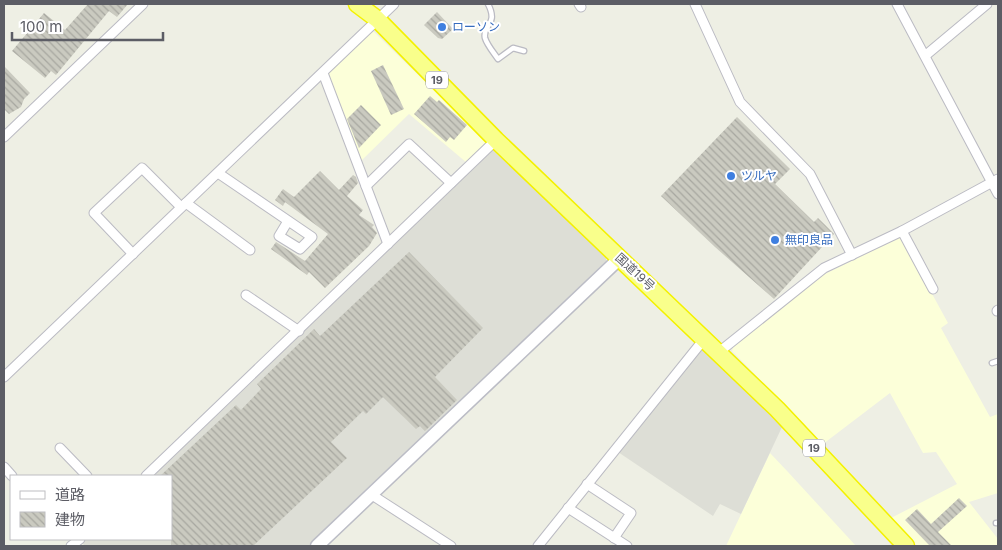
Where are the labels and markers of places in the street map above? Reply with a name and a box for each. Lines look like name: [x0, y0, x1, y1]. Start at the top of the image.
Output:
place label: ローソン: [452, 19, 500, 34]
marker: ローソン: [436, 21, 448, 33]
place label: ツルヤ: [741, 168, 777, 183]
marker: ツルヤ: [725, 170, 737, 182]
place label: 無印良品: [785, 232, 833, 247]
marker: 無印良品: [769, 234, 781, 246]

